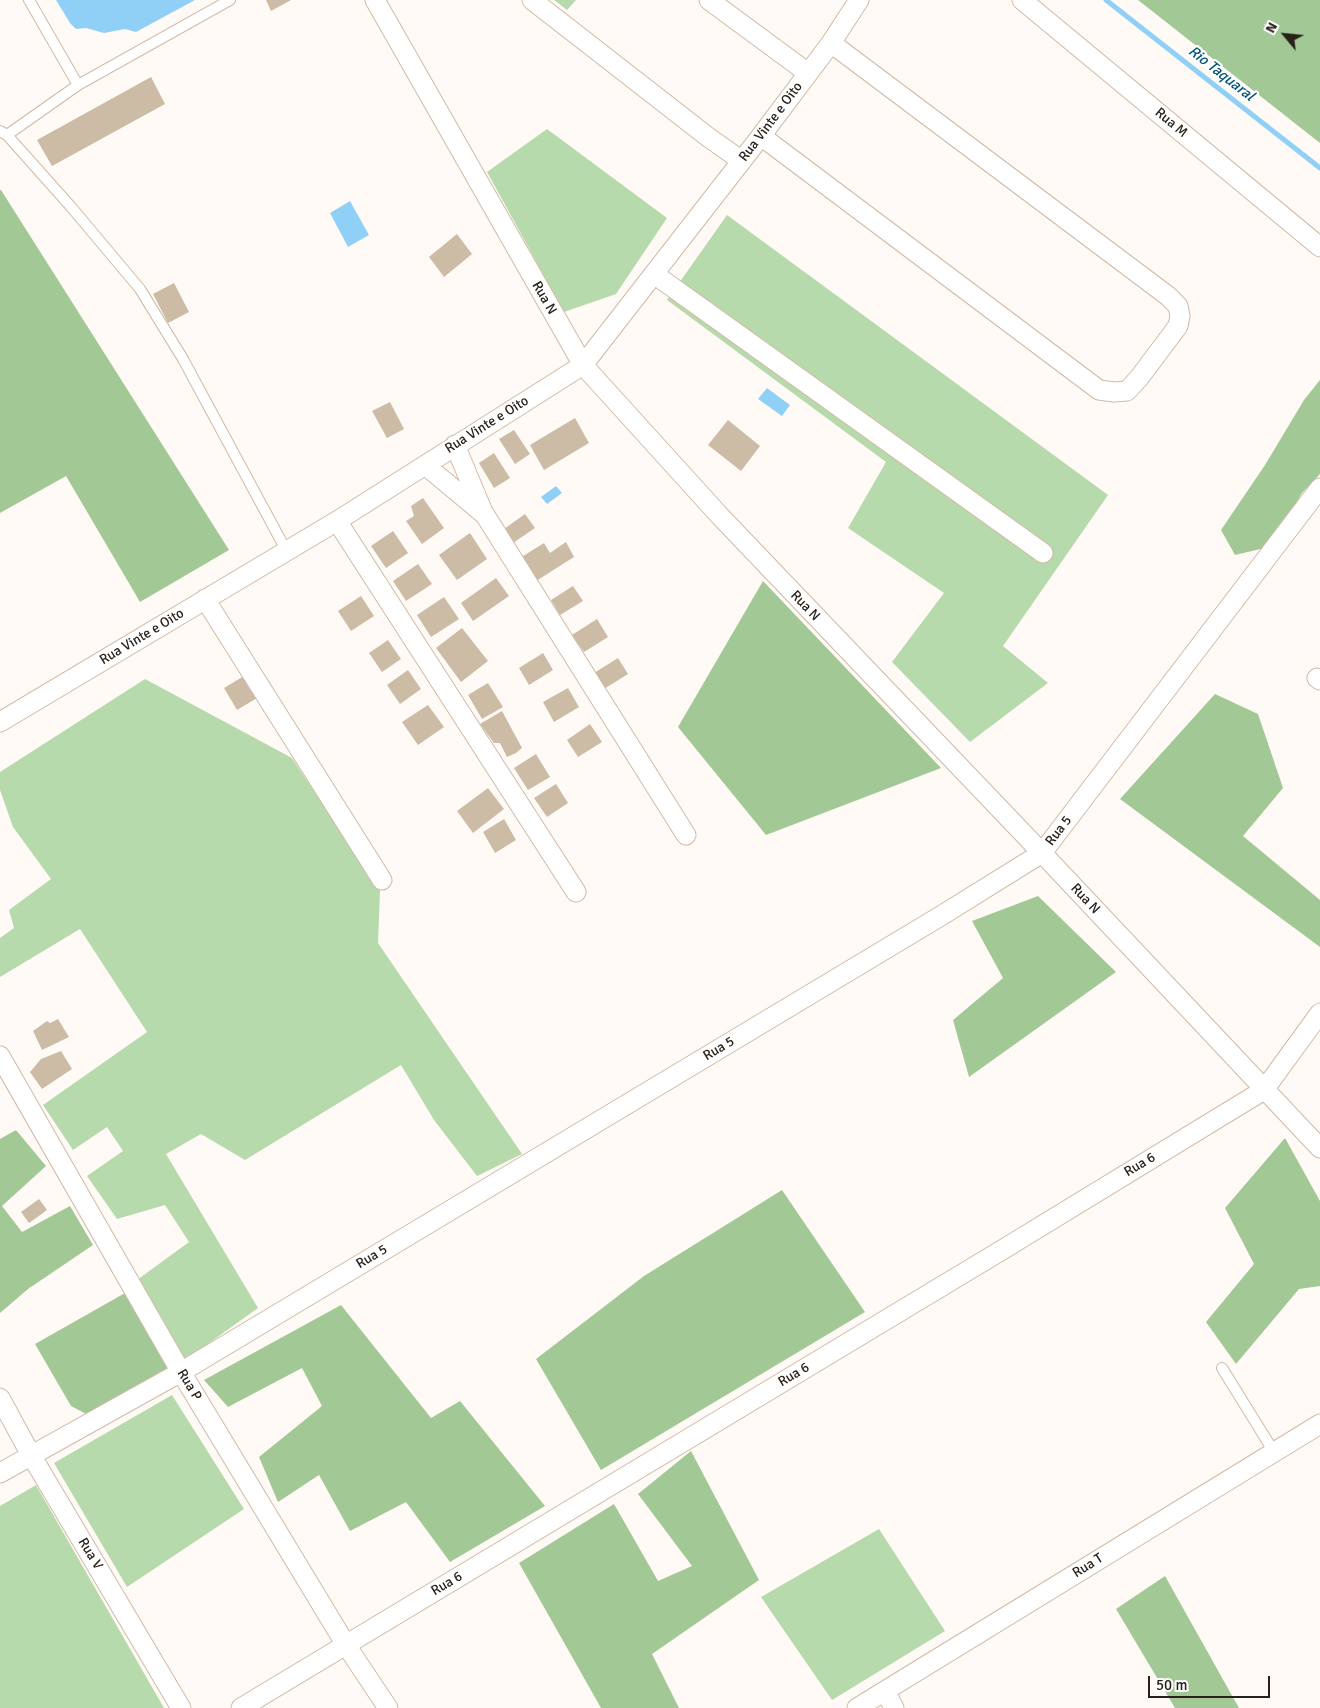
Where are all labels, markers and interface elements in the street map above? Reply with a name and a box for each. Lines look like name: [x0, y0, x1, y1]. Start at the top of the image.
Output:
north arrow: [1260, 10, 1310, 60]
text: N: [1262, 19, 1281, 36]
water label: Rio Taquaral: [1184, 43, 1258, 105]
street label: Rua Vinte e Oito: [736, 79, 806, 165]
street label: Rua M: [1151, 105, 1191, 141]
street label: Rua N: [528, 278, 560, 318]
street label: Rua Vinte e Oito: [442, 393, 532, 457]
street label: Rua N: [787, 587, 823, 625]
street label: Rua Vinte e Oito: [97, 605, 187, 669]
street label: Rua 5: [1042, 813, 1076, 849]
street label: Rua N: [1067, 880, 1103, 918]
street label: Rua 5: [700, 1033, 738, 1065]
street label: Rua 6: [1121, 1149, 1159, 1181]
street label: Rua 5: [353, 1241, 391, 1273]
street label: Rua 6: [775, 1359, 813, 1391]
street label: Rua P: [173, 1366, 205, 1404]
street label: Rua V: [74, 1535, 106, 1573]
street label: Rua T: [1070, 1550, 1106, 1582]
street label: Rua 6: [428, 1568, 466, 1600]
scale bar: [1150, 1666, 1272, 1698]
text: 50 m: [1156, 1676, 1187, 1694]

